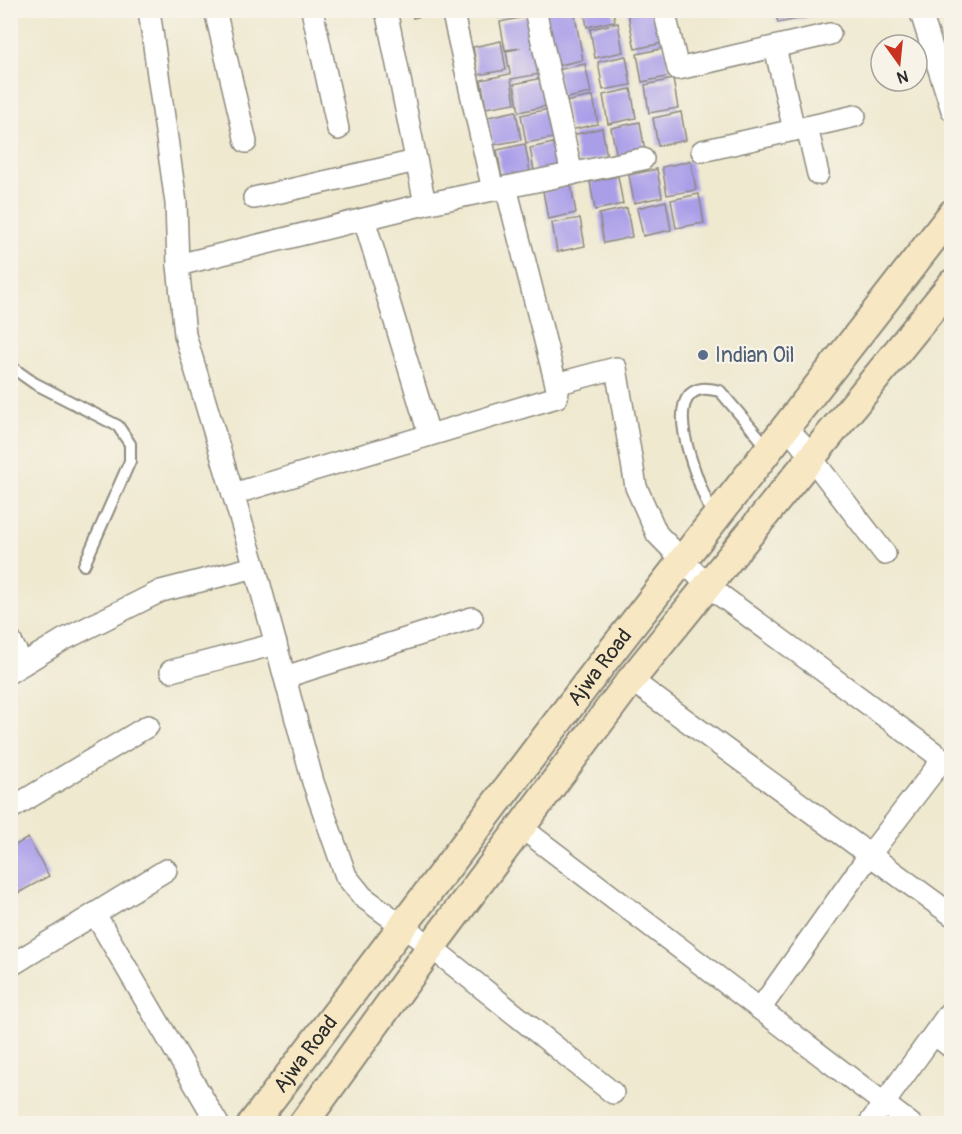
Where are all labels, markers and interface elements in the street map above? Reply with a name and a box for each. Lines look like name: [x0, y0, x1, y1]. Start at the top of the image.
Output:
north arrow: [869, 33, 929, 93]
text: N: [895, 65, 910, 88]
place label: Indian Oil: [715, 342, 795, 369]
marker: Indian Oil: [696, 348, 710, 362]
street label: Ajwa Road: [562, 623, 638, 712]
street label: Ajwa Road: [268, 1010, 344, 1098]

